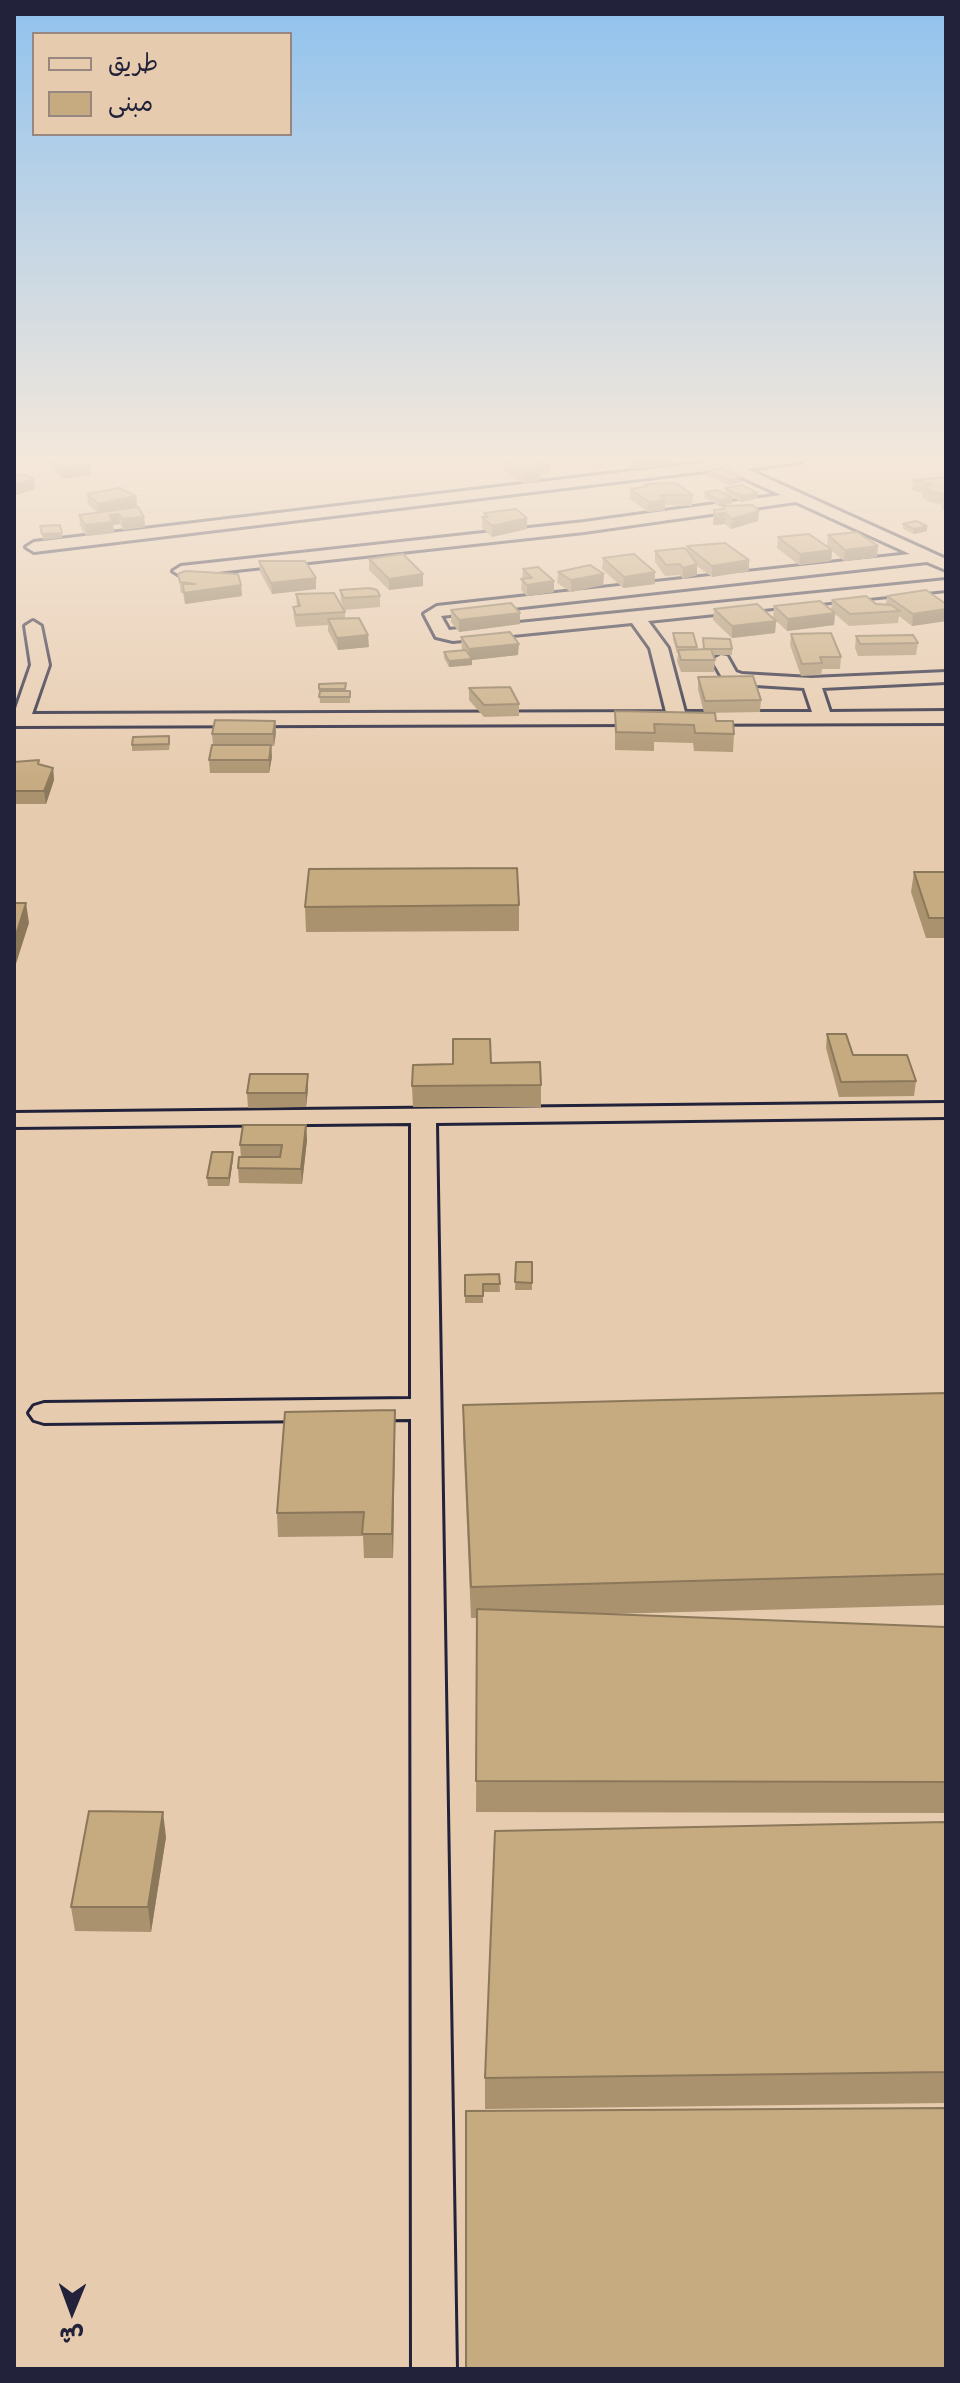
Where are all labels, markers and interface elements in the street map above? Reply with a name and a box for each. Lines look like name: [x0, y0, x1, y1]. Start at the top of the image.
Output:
legend: [32, 32, 292, 136]
text: طريق: [108, 49, 158, 78]
text: مبنى: [108, 89, 153, 118]
north arrow: [32, 2271, 112, 2351]
text: ش: [59, 2321, 84, 2349]

